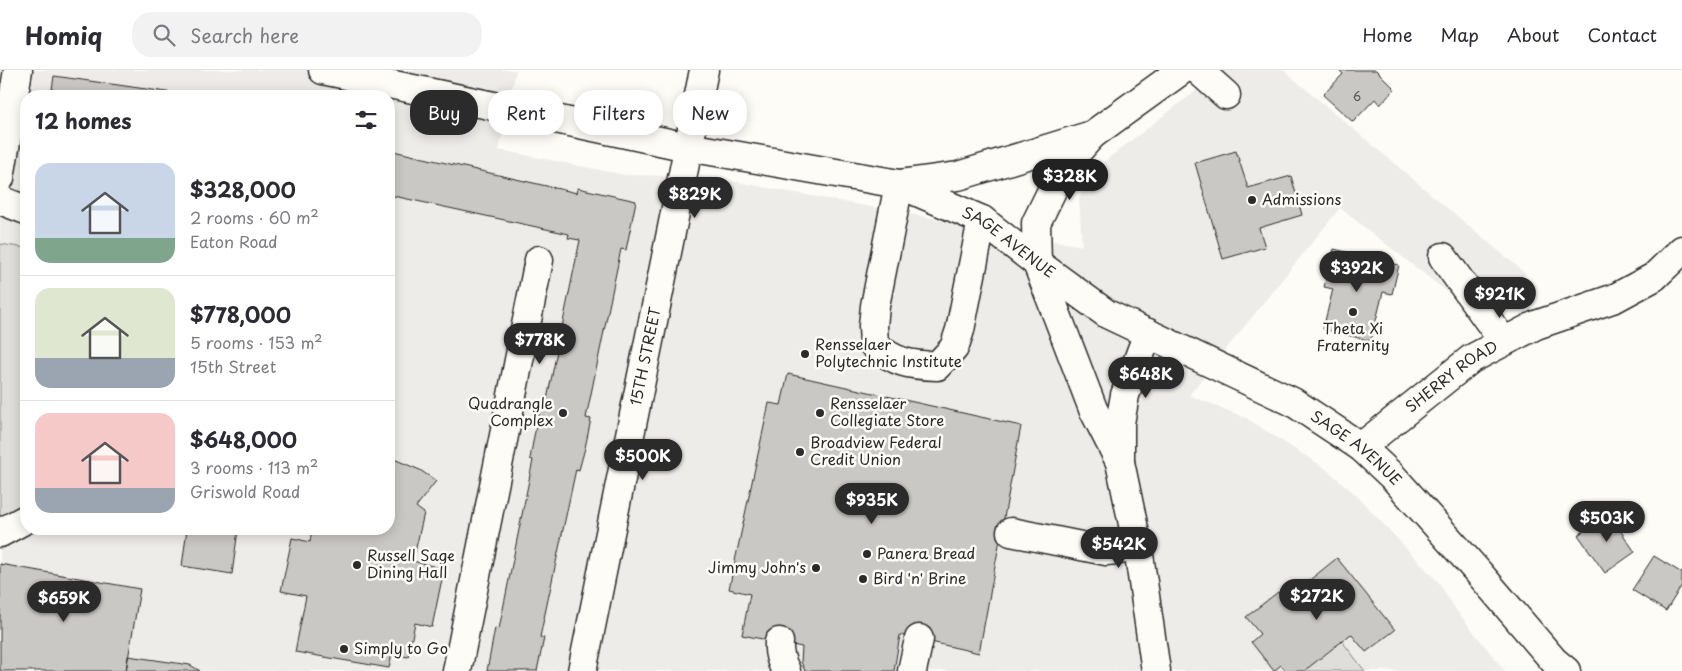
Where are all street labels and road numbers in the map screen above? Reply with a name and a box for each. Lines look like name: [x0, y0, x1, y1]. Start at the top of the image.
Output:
street label: SAGE AVENUE: [959, 200, 1061, 283]
street label: 15TH STREET: [623, 304, 666, 407]
street label: SHERRY ROAD: [1400, 334, 1501, 417]
street label: SAGE AVENUE: [1307, 404, 1408, 490]

